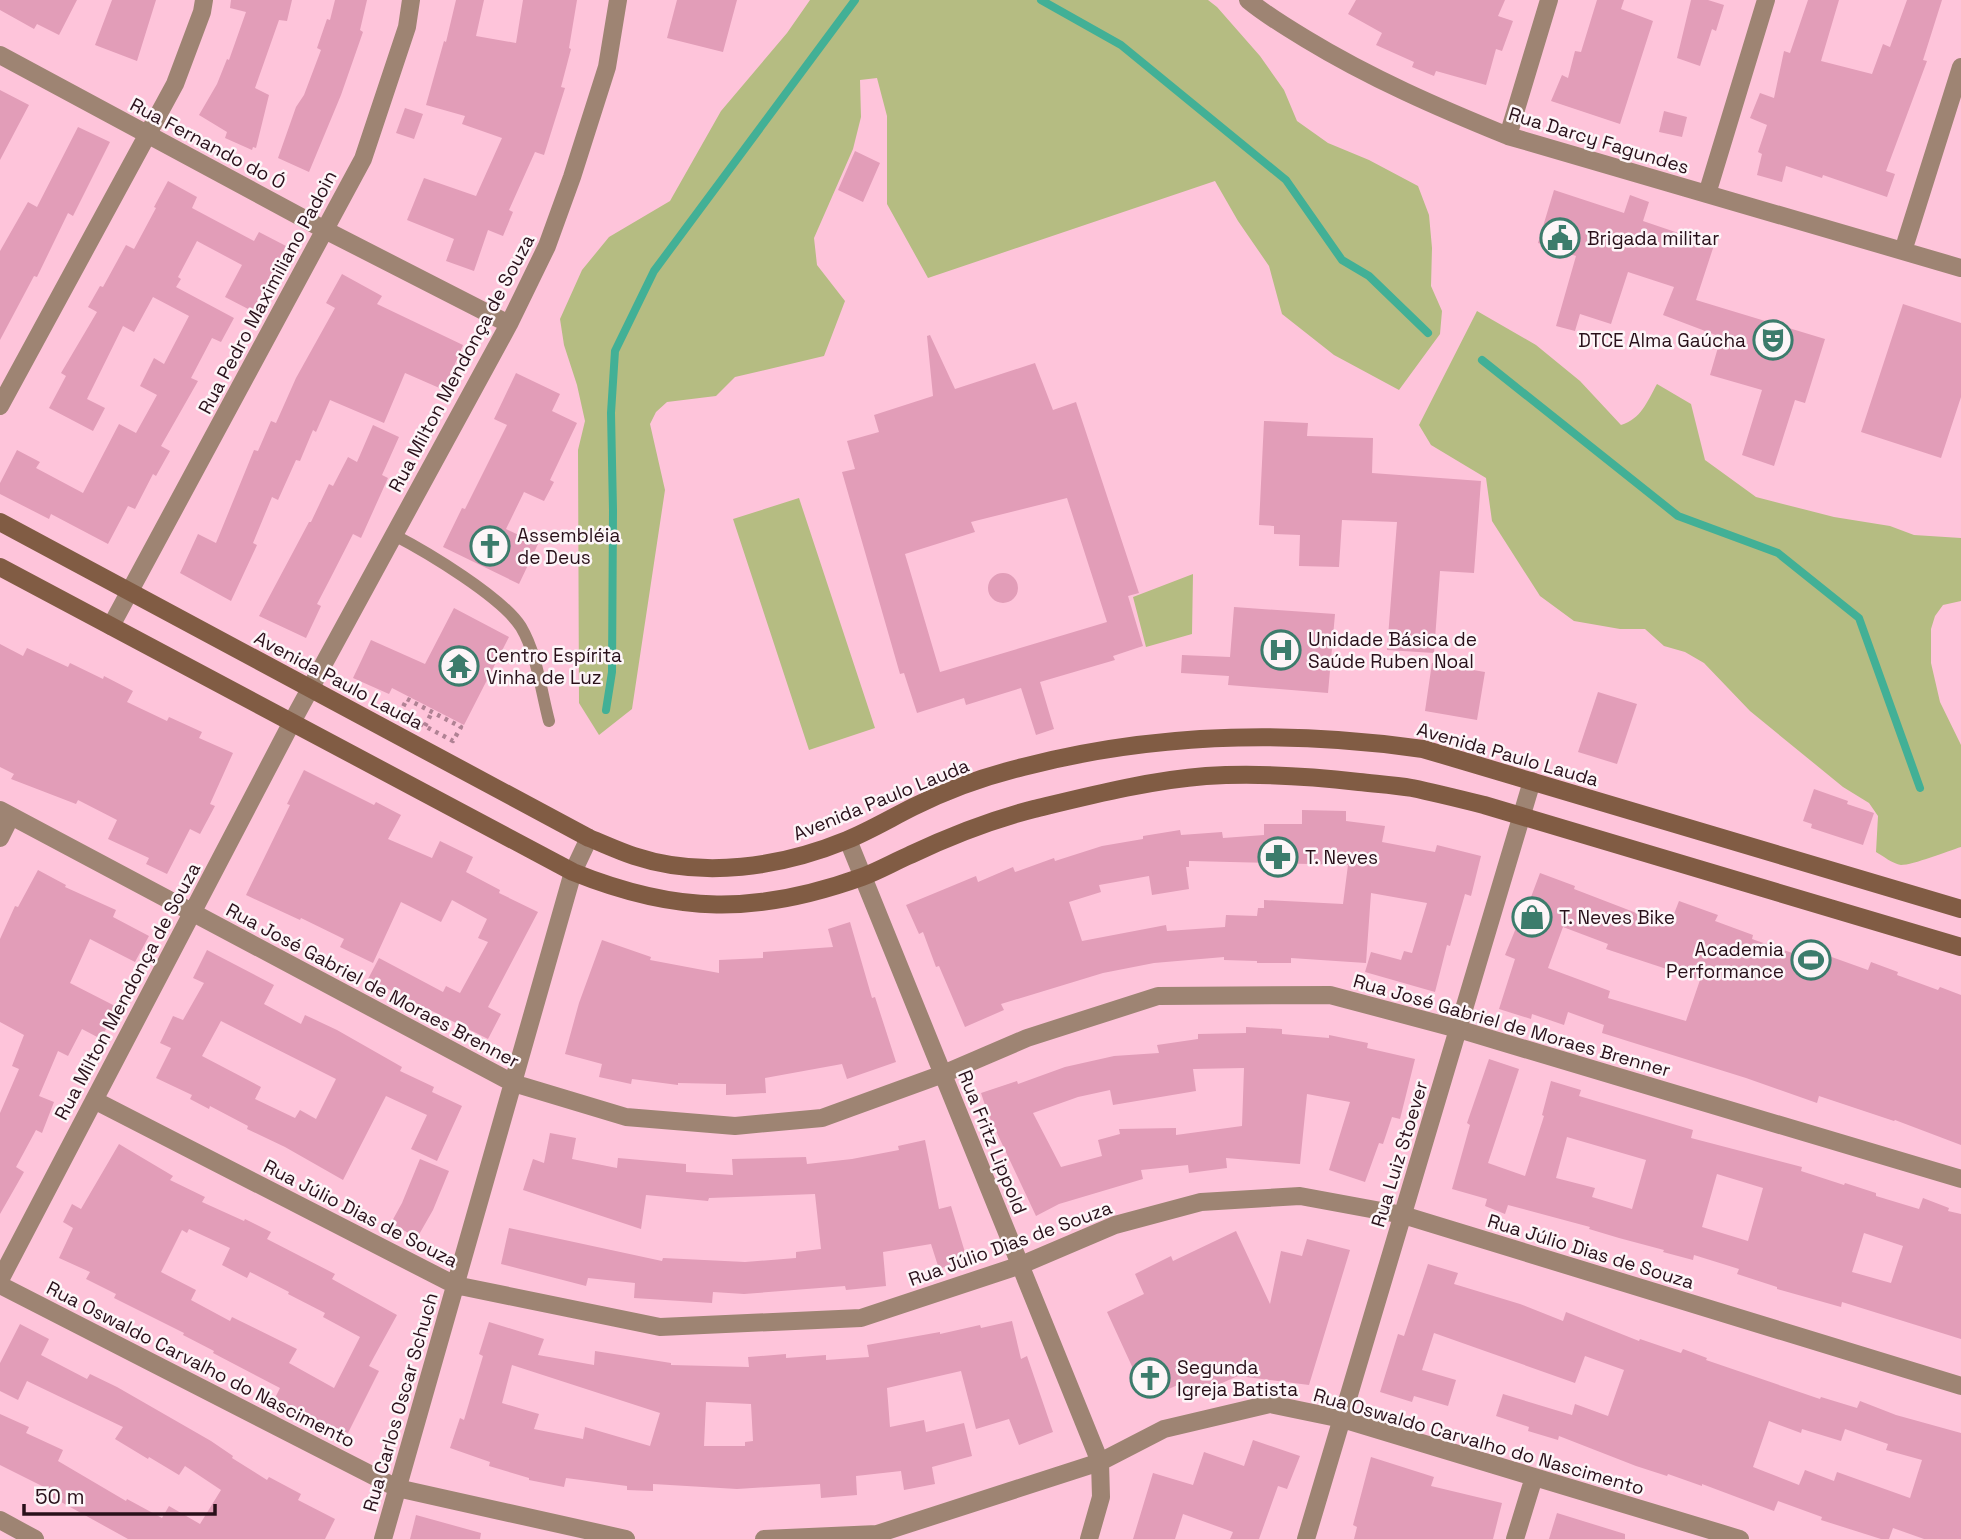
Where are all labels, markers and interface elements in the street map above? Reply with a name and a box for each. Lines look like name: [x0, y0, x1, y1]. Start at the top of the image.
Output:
street label: Rua Fernando do Ó: [126, 92, 290, 195]
street label: Rua Darcy Fagundes: [1506, 101, 1692, 180]
street label: Rua Pedro Maximiliano Padoin: [192, 166, 342, 418]
public building icon: Brigada militar: [1539, 217, 1581, 259]
place label: Brigada militar: [1587, 226, 1719, 251]
street label: Rua Milton Mendonça de Souza: [383, 230, 540, 496]
theatre icon: DTCE Alma Gaúcha: [1752, 319, 1794, 361]
place label: DTCE Alma Gaúcha: [1578, 328, 1746, 353]
place label: Assembléia de Deus: [517, 523, 620, 570]
church icon: Assembléia de Deus: [469, 525, 511, 567]
street label: Avenida Paulo Lauda: [250, 625, 428, 736]
place label: Unidade Básica de Saúde Ruben Noal: [1308, 627, 1477, 674]
hospital icon: Unidade Básica de Saúde Ruben Noal: [1260, 629, 1302, 671]
place label: Centro Espírita Vinha de Luz: [486, 643, 622, 690]
temple icon: Centro Espírita Vinha de Luz: [438, 645, 480, 687]
street label: Avenida Paulo Lauda: [1414, 717, 1602, 792]
street label: Avenida Paulo Lauda: [789, 753, 973, 846]
pharmacy icon: T. Neves: [1257, 836, 1299, 878]
place label: T. Neves: [1305, 845, 1378, 870]
street label: Rua Milton Mendonça de Souza: [49, 858, 206, 1124]
shop icon: T. Neves Bike: [1511, 896, 1553, 938]
street label: Rua José Gabriel de Moraes Brenner: [222, 897, 524, 1074]
place label: T. Neves Bike: [1559, 905, 1675, 930]
place label: Academia Performance: [1666, 937, 1784, 984]
sports icon: Academia Performance: [1790, 939, 1832, 981]
street label: Rua José Gabriel de Moraes Brenner: [1350, 968, 1673, 1083]
street label: Rua Fritz Lippold: [952, 1066, 1033, 1218]
street label: Rua Luiz Stoever: [1365, 1078, 1434, 1230]
street label: Rua Júlio Dias de Souza: [259, 1154, 462, 1273]
street label: Rua Júlio Dias de Souza: [905, 1195, 1115, 1292]
street label: Rua Júlio Dias de Souza: [1484, 1208, 1697, 1295]
street label: Rua Oswaldo Carvalho do Nascimento: [42, 1275, 359, 1453]
street label: Rua Carlos Oscar Schuch: [357, 1289, 444, 1515]
place label: Segunda Igreja Batista: [1177, 1355, 1298, 1402]
church icon: Segunda Igreja Batista: [1129, 1357, 1171, 1399]
street label: Rua Oswaldo Carvalho do Nascimento: [1311, 1382, 1647, 1501]
scale bar: [24, 1472, 215, 1516]
text: 50 m: [35, 1483, 85, 1510]

